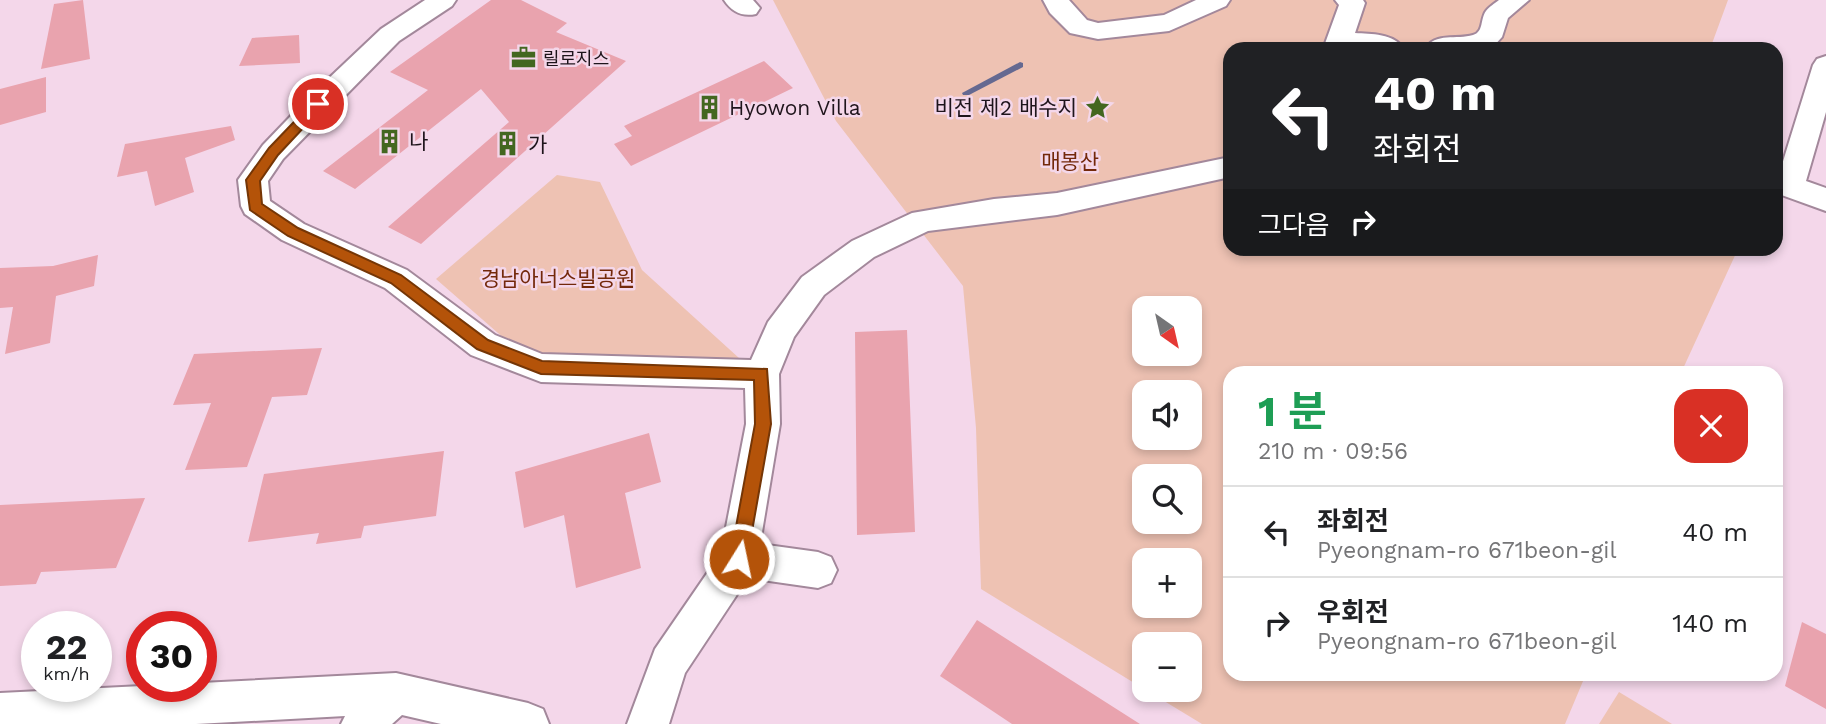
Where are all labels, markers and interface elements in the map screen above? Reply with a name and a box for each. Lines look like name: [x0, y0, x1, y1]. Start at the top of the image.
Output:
office icon: 릴로지스: [509, 44, 537, 72]
place label: 릴로지스: [543, 48, 609, 69]
text: 40 m: [1373, 64, 1496, 122]
icon: left: [1258, 70, 1349, 161]
pin: [288, 74, 348, 134]
icon: arrive: [299, 85, 337, 123]
building icon: Hyowon Villa: [695, 93, 723, 121]
place icon: 비전 제2 배수지: [1083, 93, 1111, 121]
place label: Hyowon Villa: [729, 95, 861, 120]
place label: 비전 제2 배수지: [935, 95, 1077, 120]
building icon: 나: [375, 127, 403, 155]
place label: 나: [409, 129, 428, 154]
building icon: 가: [494, 130, 522, 158]
text: 좌회전: [1373, 130, 1461, 168]
place label: 가: [528, 132, 547, 157]
park label: 매봉산: [1041, 149, 1099, 174]
icon: right: [1344, 203, 1382, 241]
text: 그다음: [1258, 210, 1330, 240]
park label: 경남아너스빌공원: [481, 266, 635, 291]
north arrow: [1132, 296, 1202, 366]
map controls: [1132, 296, 1202, 702]
button: sound: [1132, 380, 1202, 450]
text: 1 분: [1258, 387, 1327, 436]
button: close: [1674, 389, 1748, 463]
text: 210 m · 09:56: [1258, 438, 1408, 465]
button: search: [1132, 464, 1202, 534]
text: 좌회전: [1317, 506, 1389, 536]
icon: left: [1258, 513, 1296, 551]
text: 40 m: [1682, 517, 1748, 547]
position arrow: [702, 522, 776, 596]
text: Pyeongnam-ro 671beon-gil: [1317, 537, 1616, 564]
button: +: [1132, 548, 1202, 618]
text: 우회전: [1317, 597, 1389, 627]
icon: right: [1258, 604, 1296, 642]
text: 140 m: [1672, 608, 1748, 638]
speed limit sign: 30: [126, 611, 217, 702]
text: 22: [46, 626, 87, 668]
text: Pyeongnam-ro 671beon-gil: [1317, 628, 1616, 655]
button: −: [1132, 632, 1202, 702]
text: km/h: [43, 663, 90, 684]

